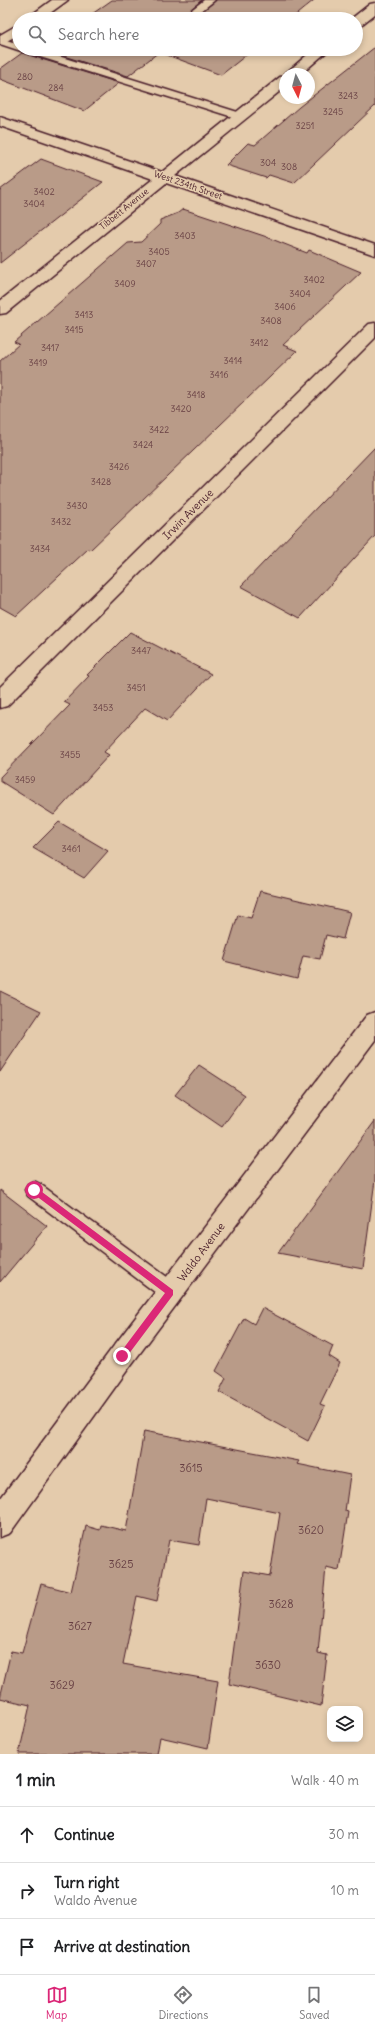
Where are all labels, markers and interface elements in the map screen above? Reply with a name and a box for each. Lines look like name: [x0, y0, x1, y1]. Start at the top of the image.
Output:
search box: [12, 12, 363, 56]
icon: search: [26, 23, 48, 45]
text: Search here: [58, 25, 139, 44]
north arrow: [279, 68, 315, 104]
house number: 280: [17, 71, 33, 82]
house number: 284: [48, 82, 64, 93]
house number: 3243: [338, 90, 358, 101]
house number: 3245: [323, 106, 343, 117]
house number: 3251: [296, 120, 314, 131]
house number: 304: [260, 157, 276, 168]
house number: 308: [281, 161, 297, 172]
street label: West 234th Street: [153, 168, 224, 201]
street label: Tibbett Avenue: [97, 185, 151, 232]
house number: 3402: [33, 186, 55, 197]
house number: 3404: [23, 198, 45, 209]
house number: 3403: [174, 230, 196, 241]
house number: 3405: [148, 246, 170, 257]
house number: 3407: [136, 258, 157, 269]
house number: 3402: [303, 274, 325, 285]
house number: 3409: [114, 278, 136, 289]
house number: 3404: [289, 288, 311, 299]
house number: 3406: [274, 301, 296, 312]
house number: 3413: [75, 309, 93, 320]
house number: 3408: [260, 315, 282, 326]
house number: 3415: [65, 324, 83, 335]
house number: 3412: [250, 337, 268, 348]
house number: 3417: [41, 342, 60, 353]
house number: 3414: [224, 355, 243, 366]
house number: 3419: [29, 357, 47, 368]
house number: 3416: [210, 369, 229, 380]
house number: 3418: [187, 389, 205, 400]
house number: 3420: [170, 403, 192, 414]
house number: 3422: [149, 424, 169, 435]
house number: 3424: [133, 439, 153, 450]
house number: 3426: [109, 461, 129, 472]
house number: 3428: [91, 476, 111, 487]
street label: Irwin Avenue: [160, 486, 216, 542]
house number: 3430: [66, 500, 88, 511]
house number: 3432: [51, 516, 71, 527]
house number: 3434: [30, 543, 50, 554]
house number: 3447: [131, 645, 152, 656]
house number: 3451: [126, 682, 146, 693]
house number: 3453: [93, 702, 113, 713]
house number: 3455: [60, 749, 80, 760]
house number: 3459: [15, 774, 35, 785]
house number: 3461: [61, 843, 81, 854]
route start: [25, 1181, 43, 1199]
street label: Waldo Avenue: [174, 1220, 228, 1284]
route end: [113, 1347, 131, 1365]
house number: 3615: [179, 1461, 203, 1475]
house number: 3620: [298, 1523, 324, 1537]
house number: 3625: [109, 1557, 133, 1571]
house number: 3628: [269, 1597, 293, 1611]
house number: 3627: [68, 1619, 93, 1633]
house number: 3630: [255, 1658, 281, 1672]
house number: 3629: [50, 1678, 74, 1692]
map controls: [327, 1706, 363, 1742]
button: layers: [327, 1706, 363, 1742]
text: 1 min: [16, 1769, 55, 1791]
text: Walk · 40 m: [291, 1772, 359, 1789]
icon: ahead: [16, 1824, 38, 1846]
text: Continue: [54, 1825, 115, 1844]
text: 30 m: [329, 1826, 359, 1843]
text: Turn right: [54, 1873, 119, 1892]
icon: right: [16, 1880, 38, 1902]
text: 10 m: [331, 1882, 359, 1899]
text: Waldo Avenue: [54, 1892, 137, 1909]
icon: arrive: [16, 1936, 38, 1958]
text: Arrive at destination: [54, 1937, 190, 1956]
tab: Map: [46, 1984, 68, 2022]
tab: Directions: [159, 1984, 208, 2022]
tab: Saved: [299, 1984, 329, 2022]

